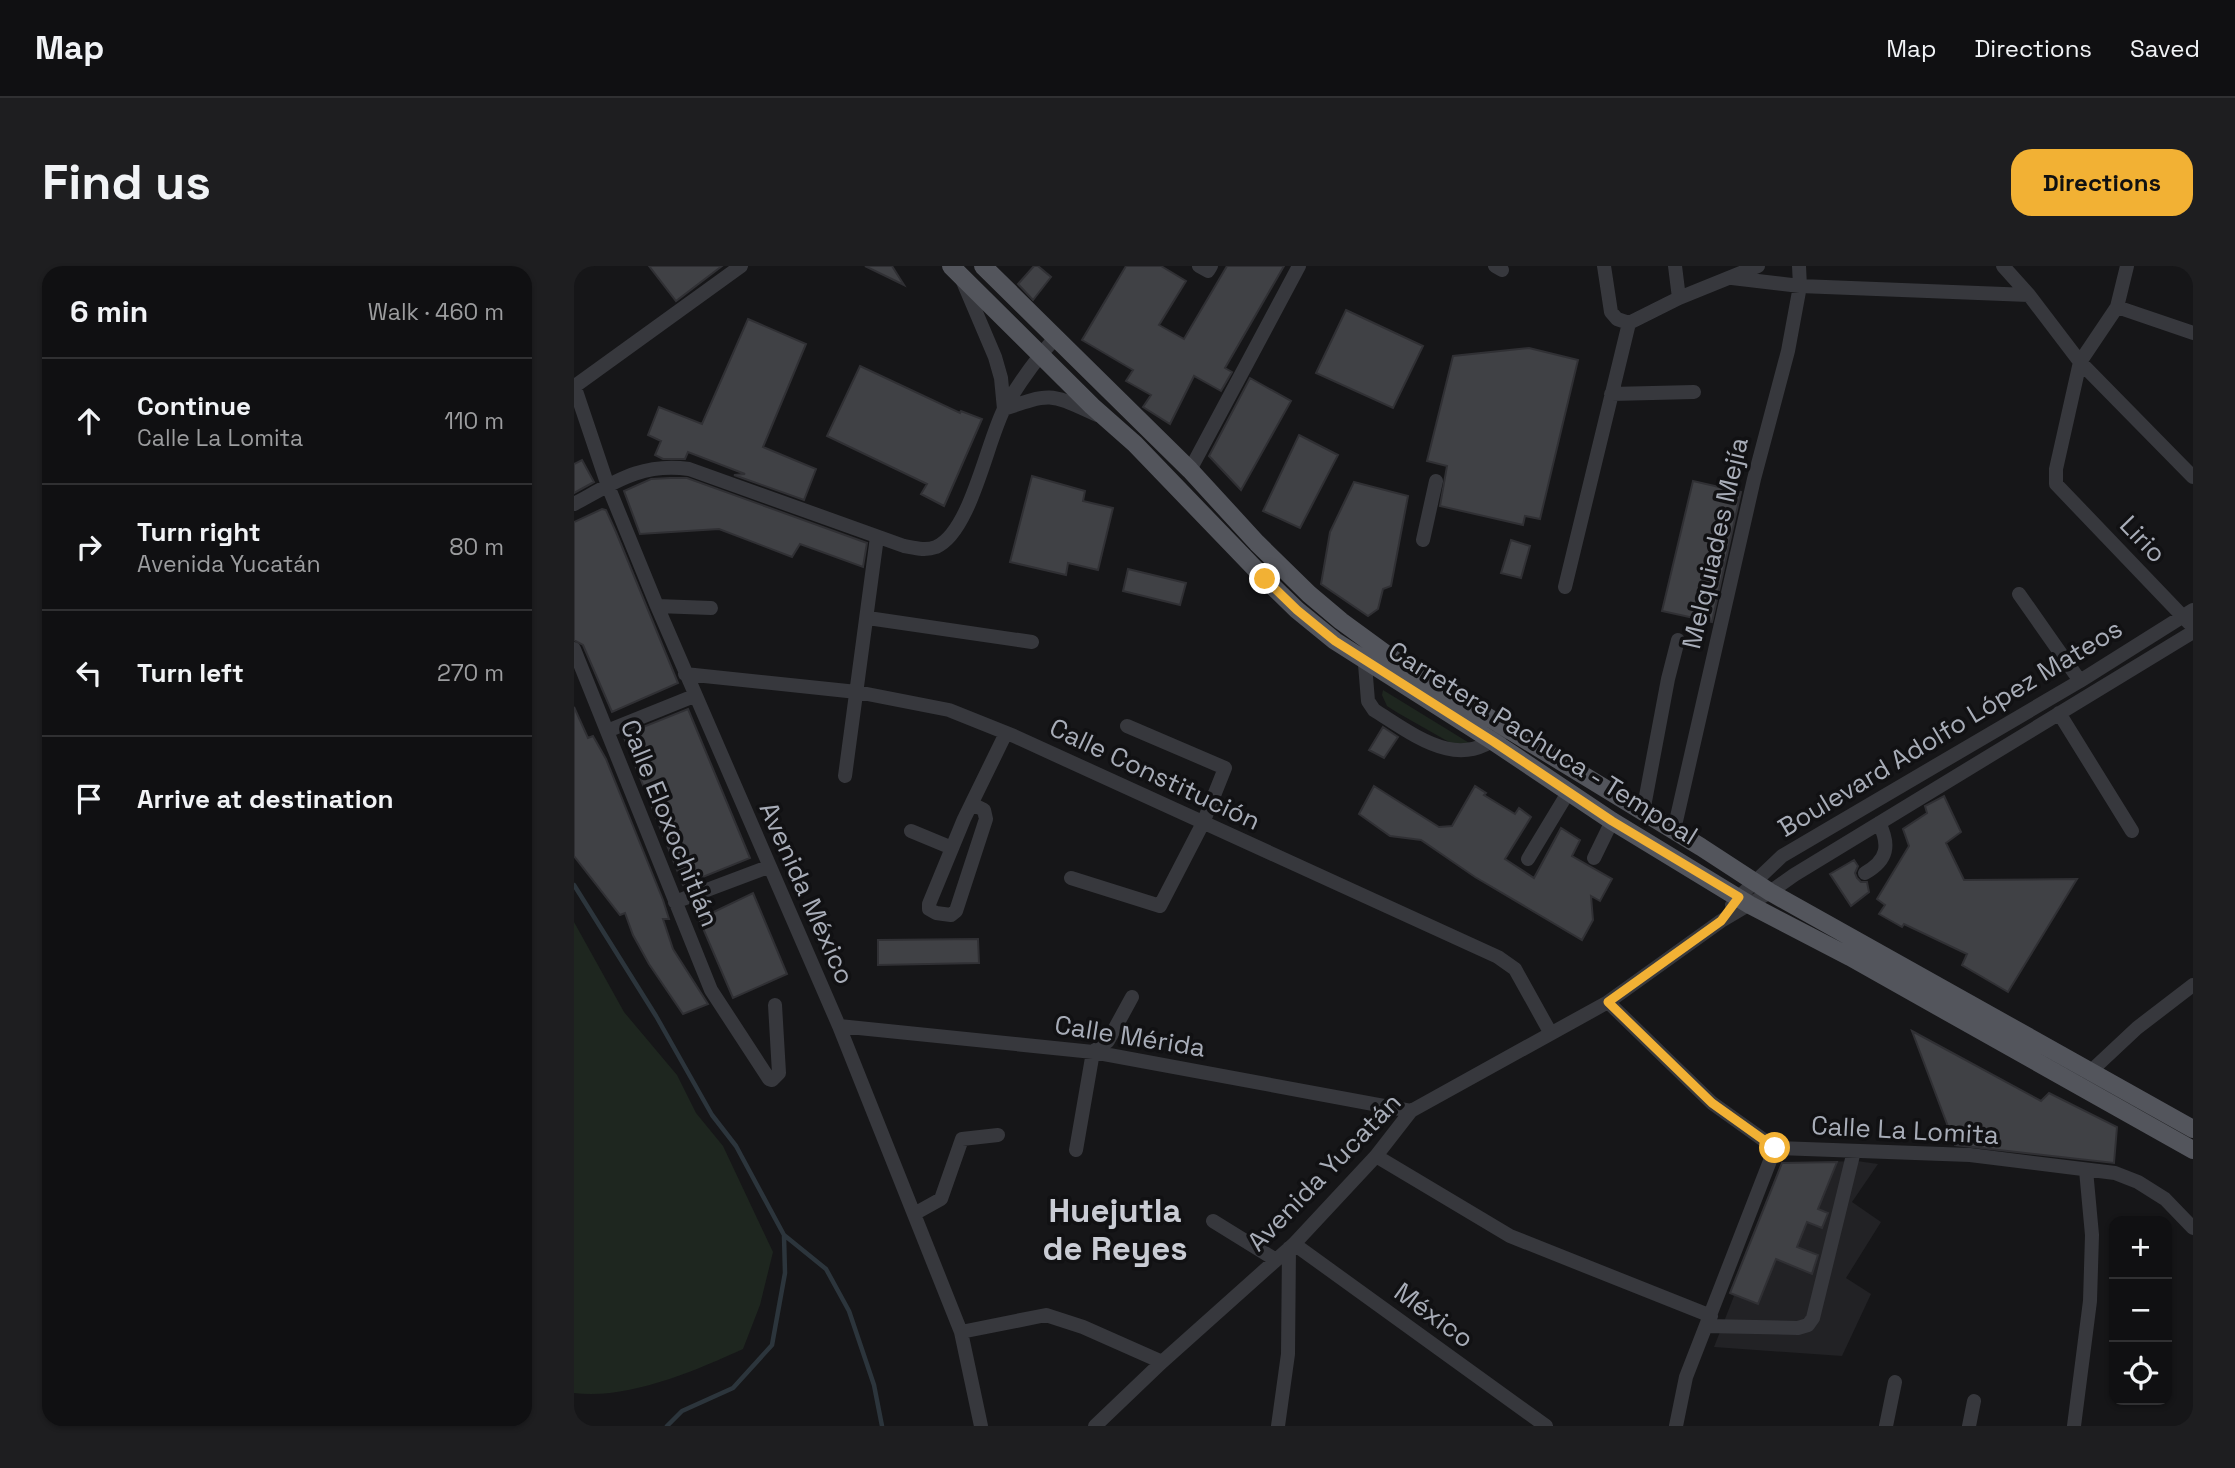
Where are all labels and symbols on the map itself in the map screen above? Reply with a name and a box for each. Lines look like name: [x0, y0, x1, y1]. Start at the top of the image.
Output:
street label: Melquiades Mejía: [1674, 434, 1756, 652]
street label: Lirio: [2112, 508, 2174, 570]
route end: [1249, 563, 1280, 594]
street label: Boulevard Adolfo López Mateos: [1772, 611, 2128, 845]
street label: Carretera Pachuca - Tempoal: [1382, 634, 1704, 852]
street label: Calle Constitución: [1044, 710, 1266, 838]
street label: Calle Eloxochitlán: [613, 714, 727, 932]
street label: Avenida México: [752, 797, 862, 989]
street label: Calle Mérida: [1052, 1007, 1208, 1065]
street label: Avenida Yucatán: [1240, 1086, 1408, 1258]
street label: Calle La Lomita: [1810, 1108, 2000, 1152]
route start: [1759, 1132, 1790, 1163]
district label: Huejutla de Reyes: [1042, 1190, 1188, 1270]
street label: México: [1387, 1275, 1481, 1355]

